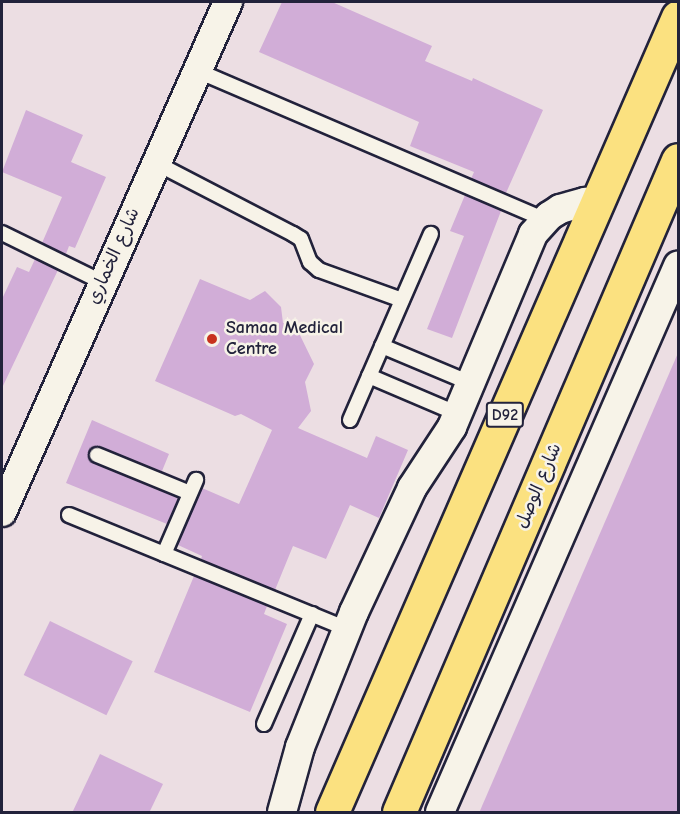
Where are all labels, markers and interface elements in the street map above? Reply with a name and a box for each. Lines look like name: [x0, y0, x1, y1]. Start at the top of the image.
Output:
street label: شارع الخماري: [83, 204, 145, 308]
place label: Samaa Medical Centre: [226, 318, 343, 360]
marker: Samaa Medical Centre: [203, 330, 221, 348]
road number: D92: [486, 402, 524, 428]
street label: شارع الوصل: [511, 440, 567, 532]

